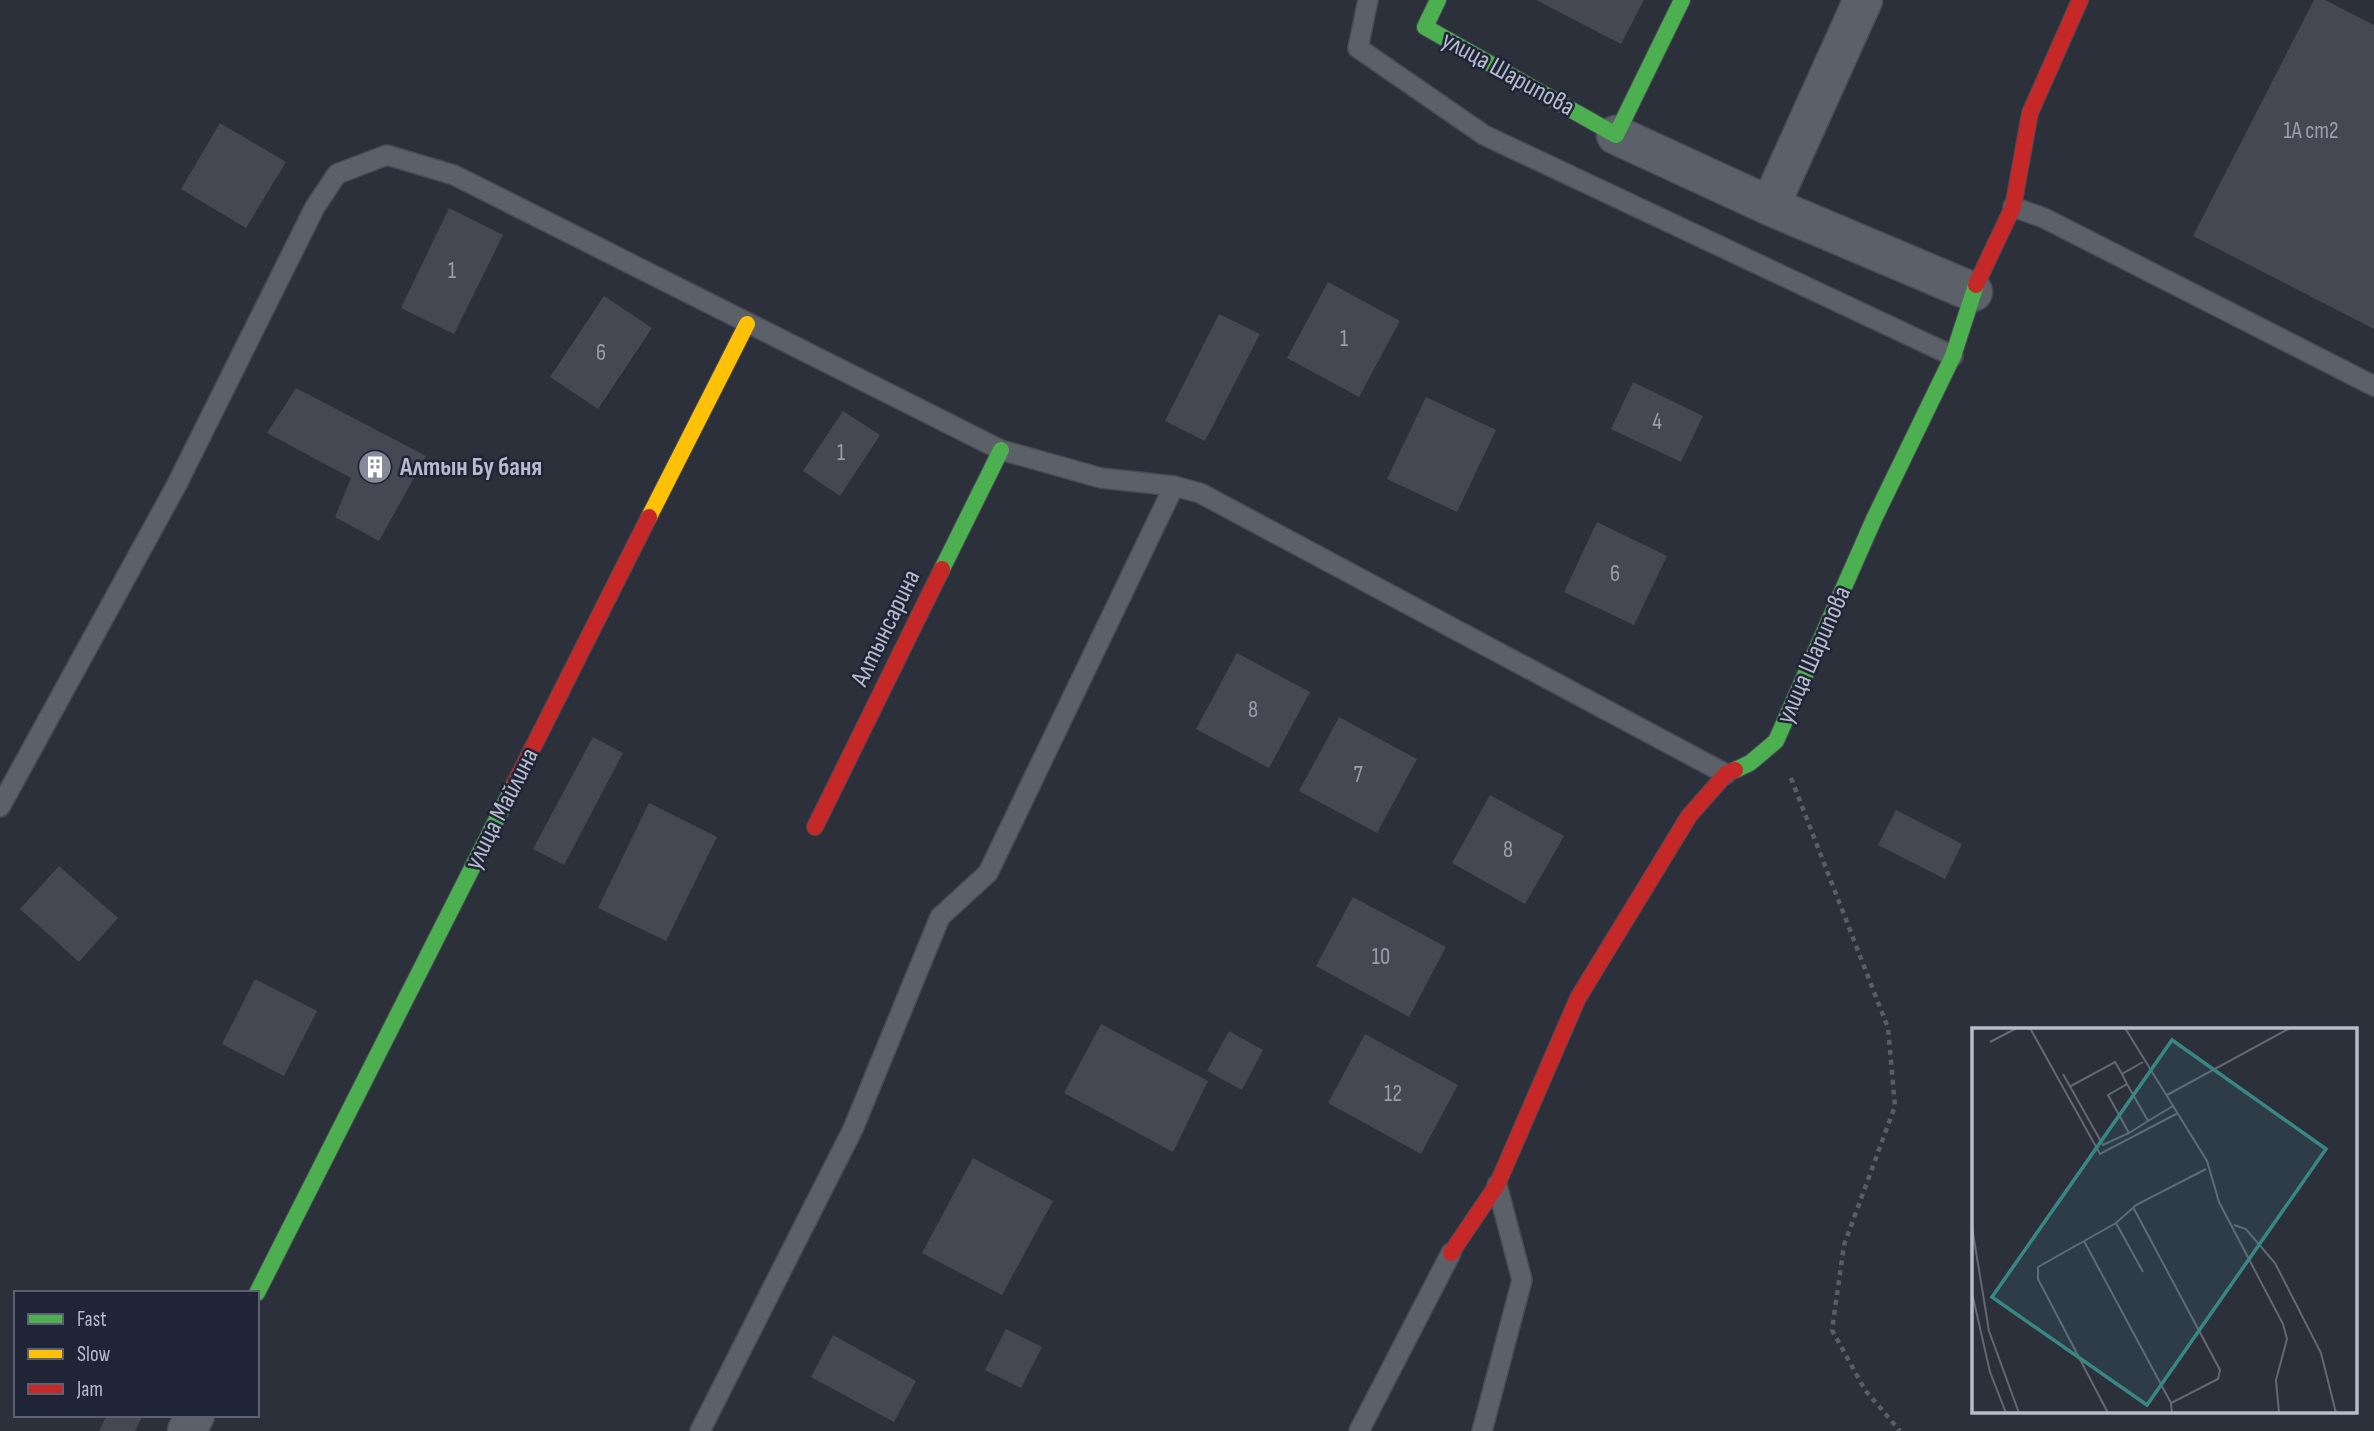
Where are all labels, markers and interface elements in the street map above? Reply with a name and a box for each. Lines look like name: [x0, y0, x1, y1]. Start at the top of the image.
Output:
street label: улица Шарипова: [1436, 25, 1580, 123]
house number: 1А ст2: [2283, 117, 2339, 145]
house number: 1: [448, 257, 456, 285]
house number: 1: [1340, 325, 1348, 353]
house number: 6: [596, 339, 606, 367]
house number: 4: [1652, 408, 1662, 436]
house number: 1: [837, 439, 845, 467]
building icon: Алтын Бу баня: [356, 448, 394, 486]
place label: Алтын Бу баня: [399, 452, 542, 483]
house number: 6: [1610, 560, 1620, 588]
street label: Алтынсарина: [844, 565, 927, 692]
street label: улица Шарипова: [1770, 582, 1858, 728]
house number: 8: [1248, 696, 1258, 724]
street label: улица Майлина: [458, 743, 546, 875]
house number: 7: [1353, 761, 1363, 789]
house number: 8: [1503, 836, 1513, 864]
house number: 10: [1372, 943, 1390, 971]
inset map: [1972, 1028, 2356, 1414]
house number: 12: [1384, 1080, 1402, 1108]
legend: [14, 1291, 259, 1417]
text: Fast: [77, 1307, 107, 1332]
text: Slow: [77, 1342, 111, 1367]
text: Jam: [76, 1377, 103, 1402]

